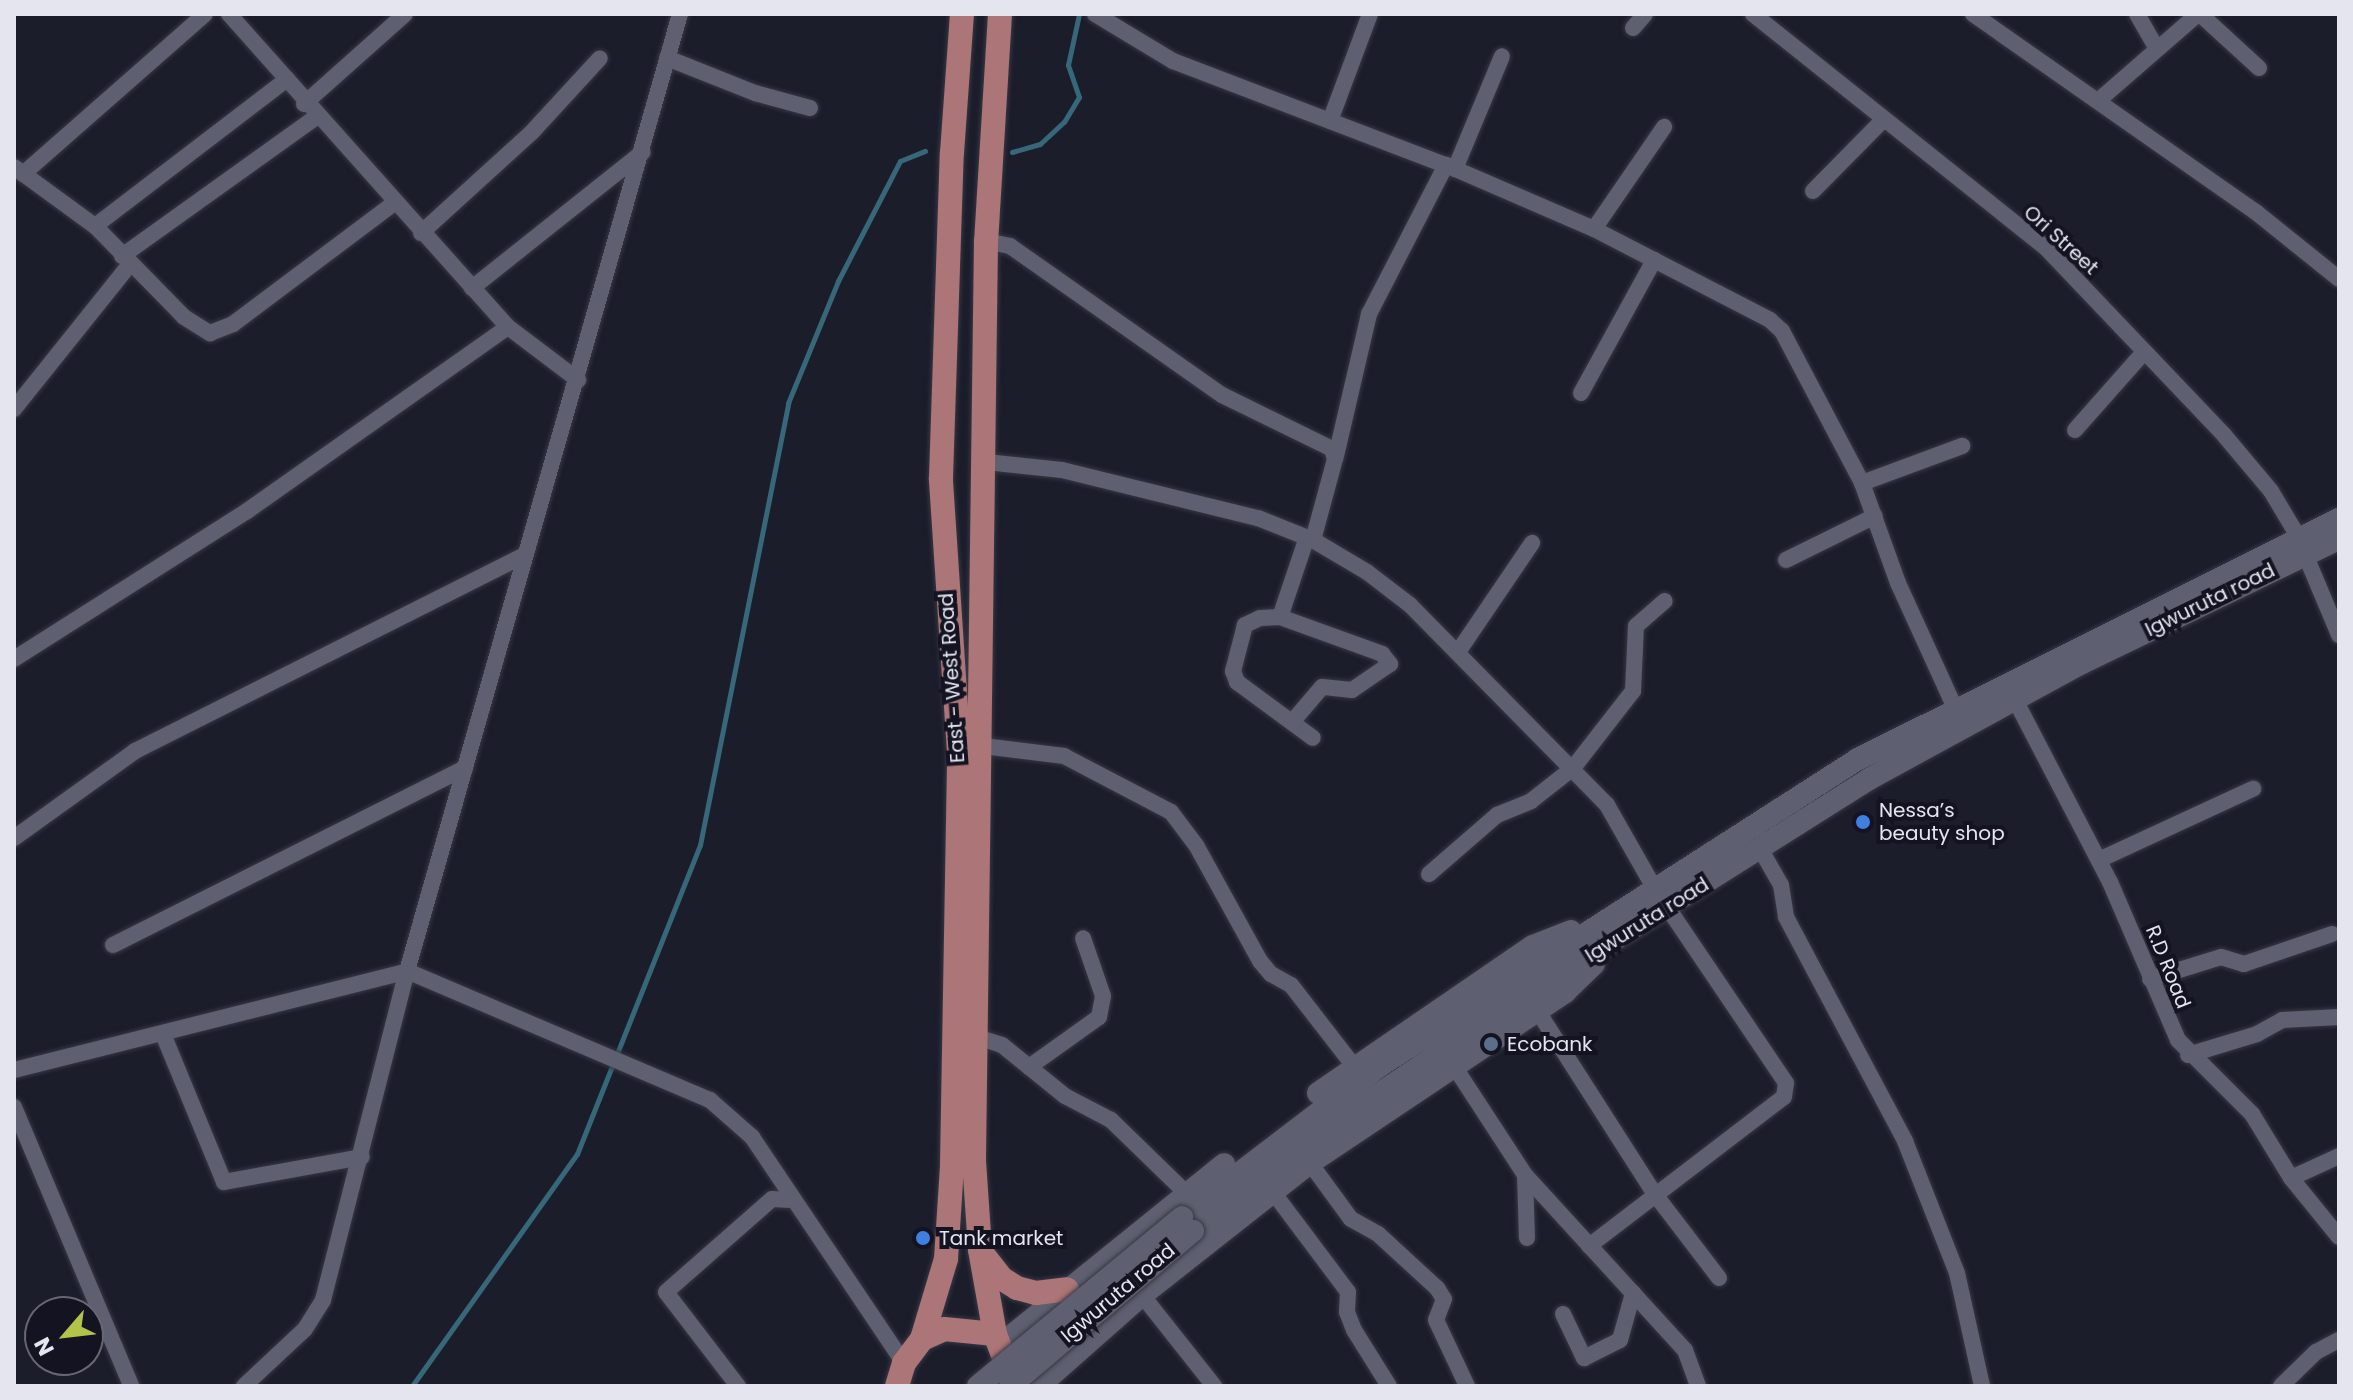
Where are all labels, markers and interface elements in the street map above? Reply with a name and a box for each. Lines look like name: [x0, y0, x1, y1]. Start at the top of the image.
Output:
street label: Ori Street: [2019, 200, 2103, 280]
street label: Igwuruta road: [2141, 558, 2279, 642]
street label: East - West Road: [934, 592, 970, 764]
place label: Nessa’s beauty shop: [1879, 798, 2005, 845]
marker: Nessa’s beauty shop: [1854, 813, 1872, 831]
street label: Igwuruta road: [1581, 872, 1713, 968]
street label: R.D Road: [2140, 922, 2196, 1012]
place label: Ecobank: [1507, 1032, 1592, 1056]
marker: Ecobank: [1482, 1035, 1500, 1053]
place label: Tank market: [939, 1226, 1063, 1250]
marker: Tank market: [914, 1229, 932, 1247]
street label: Igwuruta road: [1056, 1238, 1180, 1348]
north arrow: [24, 1296, 104, 1376]
text: N: [27, 1332, 62, 1361]

